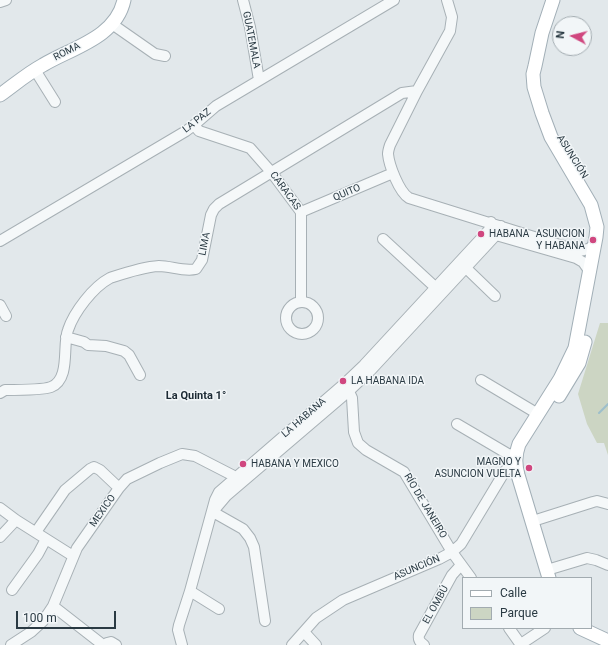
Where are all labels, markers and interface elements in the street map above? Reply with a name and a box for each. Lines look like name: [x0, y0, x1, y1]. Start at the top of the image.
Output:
street label: GUATEMALA: [240, 10, 262, 70]
north arrow: [552, 16, 592, 56]
text: N: [554, 30, 568, 39]
street label: ROMA: [52, 40, 82, 64]
street label: LA PAZ: [180, 106, 214, 136]
street label: ASUNCIÓN: [554, 133, 590, 181]
street label: CARACAS: [267, 169, 303, 213]
street label: QUITO: [331, 182, 363, 204]
place label: HABANA: [489, 228, 529, 240]
place label: ASUNCION Y HABANA: [536, 228, 585, 252]
marker: HABANA: [476, 229, 486, 239]
street label: LIMA: [197, 231, 213, 257]
marker: ASUNCION Y HABANA: [588, 235, 598, 245]
place label: LA HABANA IDA: [351, 375, 424, 387]
marker: LA HABANA IDA: [338, 376, 348, 386]
district label: La Quinta 1°: [166, 389, 226, 403]
street label: LA HABANA: [279, 396, 329, 440]
place label: MAGNO Y ASUNCION VUELTA: [435, 456, 521, 480]
place label: HABANA Y MEXICO: [251, 458, 339, 470]
marker: HABANA Y MEXICO: [238, 459, 248, 469]
marker: MAGNO Y ASUNCION VUELTA: [524, 463, 534, 473]
street label: RÍO DE JANEIRO: [401, 471, 449, 541]
street label: MEXICO: [88, 492, 118, 530]
street label: ASUNCIÓN: [392, 553, 442, 583]
legend: [462, 577, 592, 629]
street label: EL OMBÚ: [421, 584, 451, 626]
text: Calle: [500, 586, 527, 600]
scale bar: [18, 603, 118, 629]
text: Parque: [500, 606, 538, 620]
text: 100 m: [23, 611, 57, 625]

